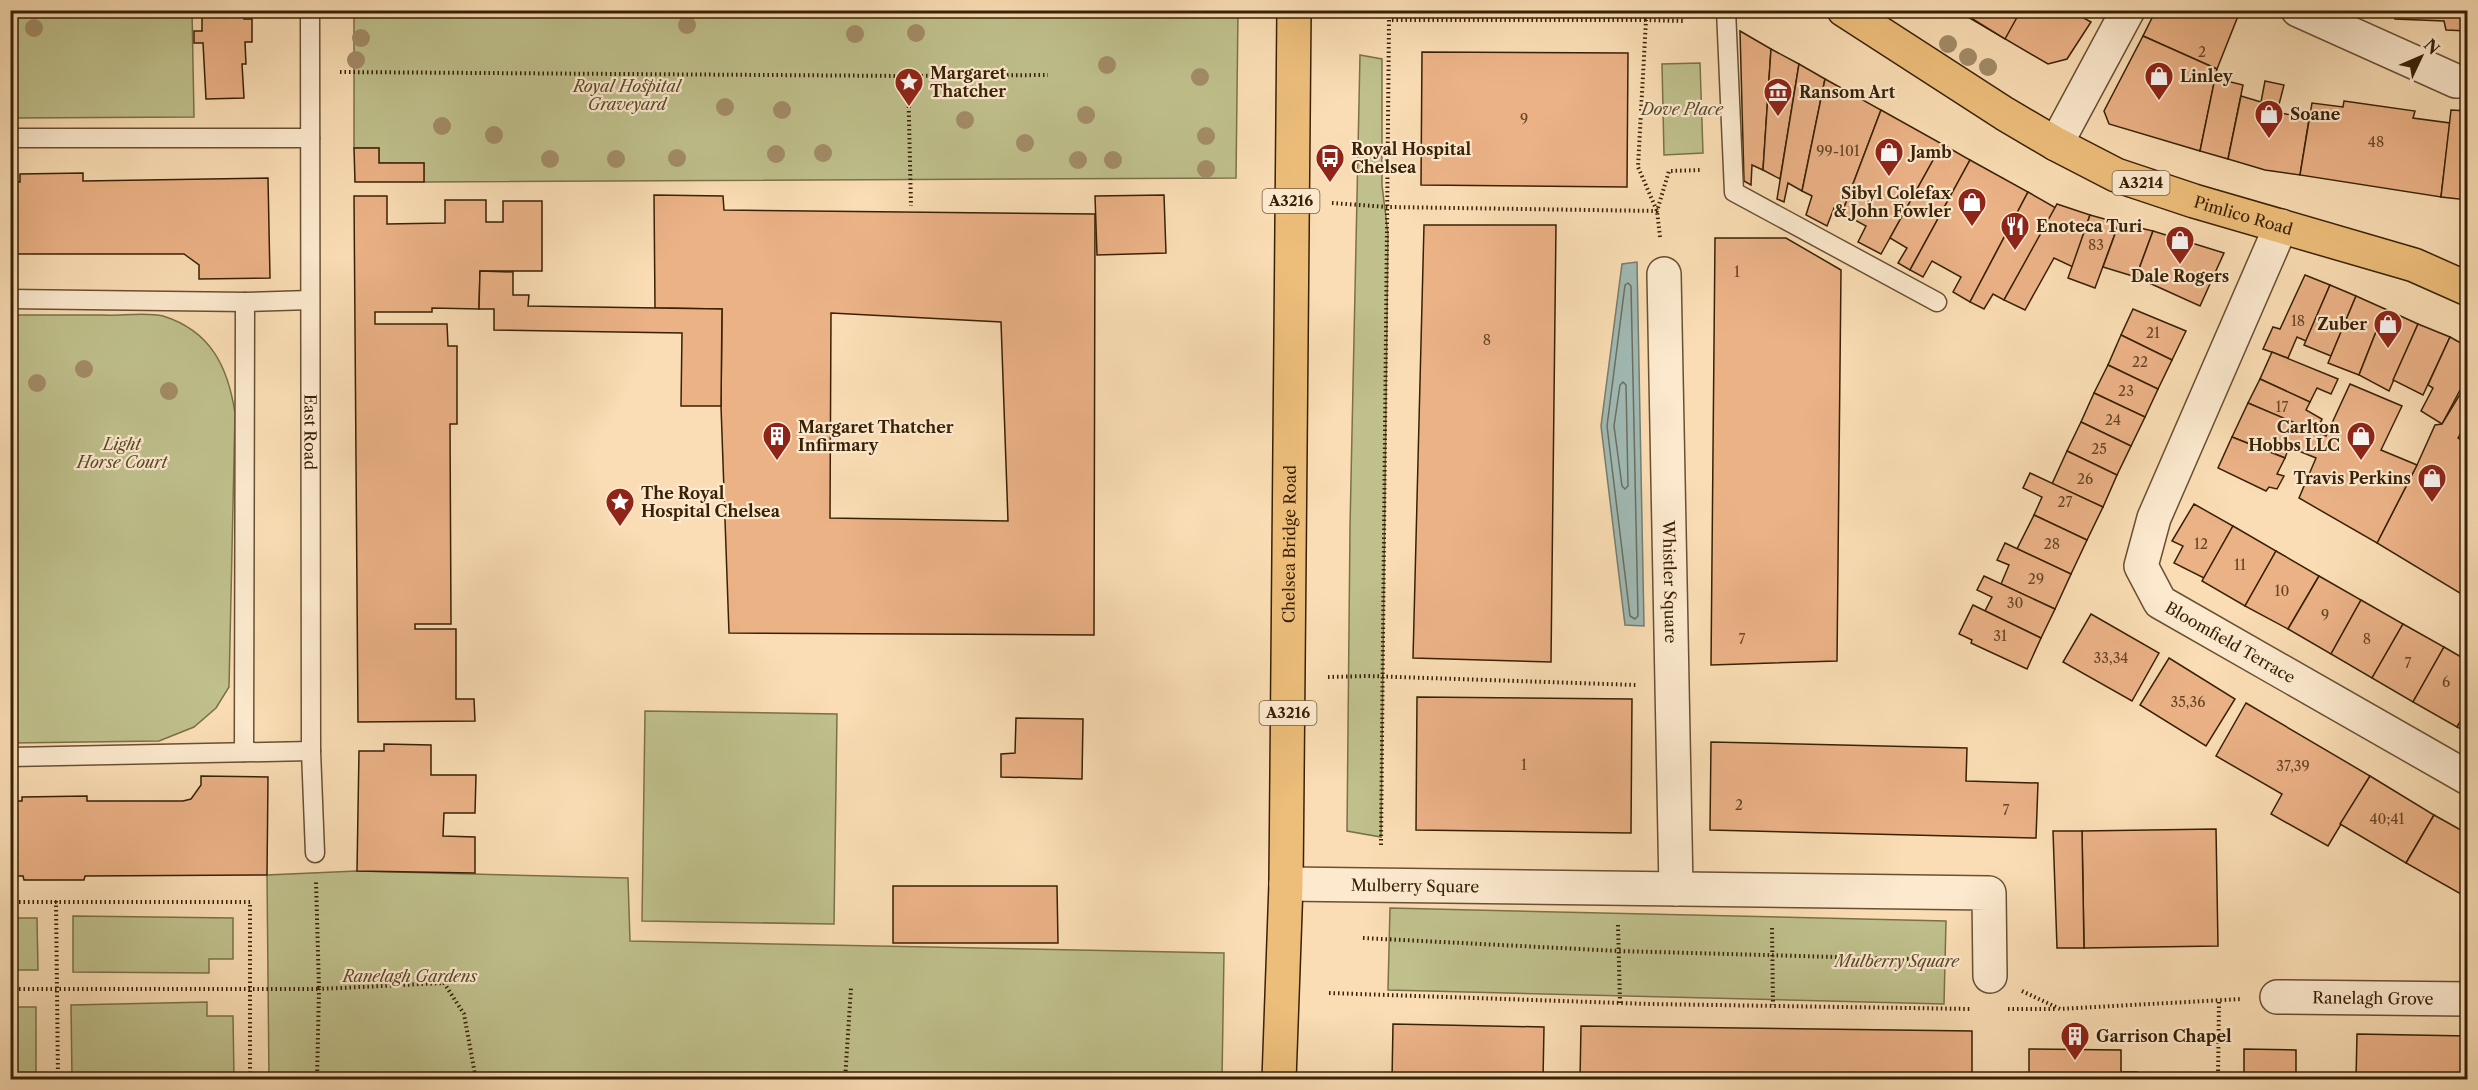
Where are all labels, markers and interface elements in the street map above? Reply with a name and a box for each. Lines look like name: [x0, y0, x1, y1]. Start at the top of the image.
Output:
north arrow: [2391, 27, 2451, 87]
text: N: [2420, 35, 2444, 59]
house number: 2: [2198, 43, 2206, 61]
shop icon: Linley: [2143, 60, 2175, 102]
place label: Margaret Thatcher: [930, 63, 1006, 101]
place icon: Margaret Thatcher: [893, 66, 925, 108]
place label: Linley: [2180, 66, 2234, 86]
park label: Royal Hospital Graveyard: [571, 76, 683, 114]
museum icon: Ransom Art: [1762, 76, 1794, 118]
place label: Ransom Art: [1799, 82, 1896, 102]
shop icon: Soane: [2253, 98, 2285, 140]
park label: Dove Place: [1639, 99, 1724, 119]
place label: Soane: [2290, 104, 2341, 124]
house number: 9: [1520, 110, 1528, 128]
house number: 48: [2368, 133, 2384, 151]
shop icon: Jamb: [1873, 136, 1905, 178]
place label: Royal Hospital Chelsea: [1351, 139, 1471, 177]
bus stop icon: Royal Hospital Chelsea: [1314, 142, 1346, 184]
house number: 99-101: [1816, 142, 1860, 160]
place label: Jamb: [1907, 142, 1952, 162]
road number: A3214: [2112, 171, 2170, 195]
place label: Sibyl Colefax & John Fowler: [1834, 183, 1952, 221]
shop icon: Sibyl Colefax & John Fowler: [1956, 186, 1988, 228]
road number: A3216: [1262, 189, 1320, 213]
street label: Pimlico Road: [2192, 192, 2295, 239]
restaurant icon: Enoteca Turi: [1999, 210, 2031, 252]
place label: Enoteca Turi: [2036, 216, 2143, 236]
shop icon: Dale Rogers: [2164, 224, 2196, 266]
house number: 83: [2088, 236, 2104, 254]
house number: 1: [1734, 263, 1740, 281]
place label: Dale Rogers: [2131, 266, 2229, 286]
shop icon: Zuber: [2372, 308, 2404, 350]
house number: 18: [2291, 312, 2305, 330]
place label: Zuber: [2317, 314, 2367, 334]
house number: 21: [2146, 324, 2160, 342]
house number: 8: [1483, 331, 1491, 349]
house number: 22: [2132, 353, 2148, 371]
house number: 23: [2118, 382, 2134, 400]
street label: East Road: [301, 394, 321, 470]
house number: 17: [2276, 398, 2288, 416]
house number: 24: [2105, 411, 2121, 429]
place label: Margaret Thatcher Infirmary: [798, 417, 954, 455]
place label: Carlton Hobbs LLC: [2248, 417, 2340, 455]
building icon: Margaret Thatcher Infirmary: [761, 420, 793, 462]
shop icon: Carlton Hobbs LLC: [2345, 420, 2377, 462]
park label: Light Horse Court: [75, 434, 169, 472]
house number: 25: [2091, 440, 2107, 458]
shop icon: Travis Perkins: [2416, 462, 2448, 504]
street label: Chelsea Bridge Road: [1278, 465, 1300, 623]
place label: Travis Perkins: [2293, 468, 2411, 488]
house number: 26: [2077, 470, 2093, 488]
place label: The Royal Hospital Chelsea: [641, 483, 781, 521]
place icon: The Royal Hospital Chelsea: [604, 486, 636, 528]
house number: 27: [2058, 493, 2073, 511]
street label: Whistler Square: [1659, 519, 1681, 644]
house number: 28: [2044, 535, 2060, 553]
house number: 12: [2194, 535, 2208, 553]
house number: 11: [2234, 556, 2246, 574]
house number: 29: [2028, 570, 2044, 588]
house number: 10: [2275, 582, 2289, 600]
house number: 30: [2007, 594, 2023, 612]
street label: Bloomfield Terrace: [2162, 597, 2299, 687]
house number: 9: [2321, 606, 2329, 624]
house number: 31: [1993, 627, 2007, 645]
house number: 7: [1739, 630, 1746, 648]
house number: 8: [2363, 630, 2371, 648]
house number: 33,34: [2094, 649, 2128, 667]
house number: 7: [2405, 654, 2412, 672]
house number: 6: [2442, 673, 2450, 691]
house number: 35,36: [2171, 693, 2205, 711]
road number: A3216: [1260, 701, 1316, 725]
house number: 1: [1521, 756, 1527, 774]
house number: 37,39: [2276, 757, 2310, 775]
house number: 2: [1735, 796, 1743, 814]
house number: 7: [2003, 801, 2010, 819]
house number: 40;41: [2370, 810, 2405, 828]
street label: Mulberry Square: [1351, 875, 1479, 896]
park label: Mulberry Square: [1833, 951, 1960, 971]
park label: Ranelagh Gardens: [341, 966, 477, 986]
street label: Ranelagh Grove: [2312, 987, 2434, 1009]
building icon: Garrison Chapel: [2059, 1020, 2091, 1062]
place label: Garrison Chapel: [2096, 1026, 2232, 1046]

